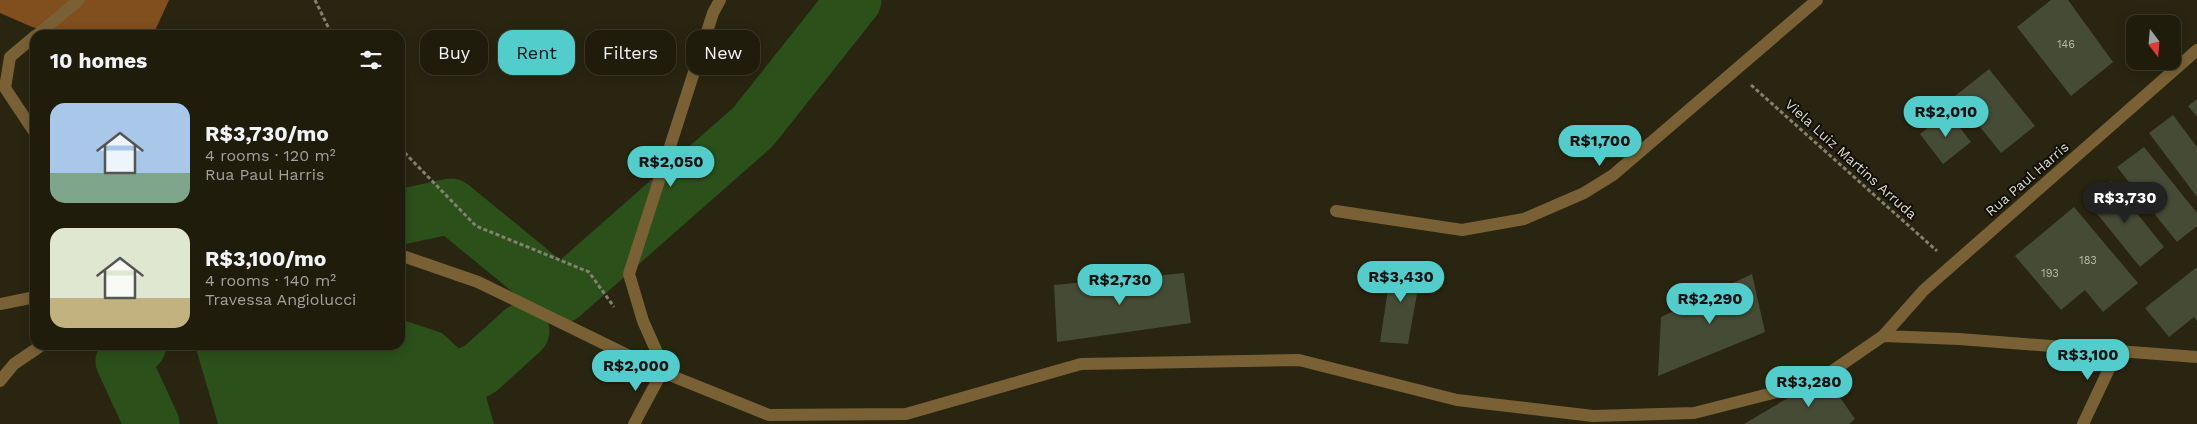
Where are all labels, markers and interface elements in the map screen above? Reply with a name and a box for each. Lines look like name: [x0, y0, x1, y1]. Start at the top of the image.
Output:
north arrow: [2126, 15, 2181, 70]
map controls: [2126, 15, 2181, 70]
chip: Buy: [420, 30, 488, 75]
chip: Rent: [498, 30, 575, 75]
chip: Filters: [585, 30, 676, 75]
chip: New: [686, 30, 760, 75]
house number: 146: [2057, 38, 2075, 51]
icon: filters: [357, 46, 385, 74]
text: 10 homes: [50, 48, 147, 73]
street label: Viela Luiz Martins Arruda: [1782, 96, 1920, 222]
pin: R$2,010: [1900, 96, 1992, 138]
text: R$2,010: [1915, 102, 1977, 121]
text: R$3,730/mo: [205, 121, 329, 146]
icon: home: [90, 123, 150, 183]
pin: R$1,700: [1554, 124, 1646, 167]
text: R$1,700: [1570, 131, 1630, 150]
street label: Rua Paul Harris: [1982, 139, 2072, 219]
text: 4 rooms · 120 m²: [205, 146, 336, 165]
pin: R$2,050: [625, 146, 717, 188]
text: R$2,050: [638, 152, 704, 171]
text: Rua Paul Harris: [205, 165, 324, 184]
pin: R$3,730: [2079, 182, 2171, 224]
text: R$3,730: [2093, 188, 2157, 207]
text: R$3,100/mo: [205, 246, 326, 271]
icon: home: [90, 248, 150, 308]
house number: 183: [2079, 254, 2097, 267]
pin: R$3,430: [1355, 260, 1447, 303]
pin: R$2,730: [1074, 264, 1166, 306]
text: R$3,430: [1368, 267, 1434, 286]
house number: 193: [2041, 267, 2059, 280]
text: R$2,730: [1088, 270, 1152, 289]
text: 4 rooms · 140 m²: [205, 271, 336, 290]
pin: R$2,290: [1664, 282, 1756, 325]
text: R$2,290: [1677, 289, 1743, 308]
text: Travessa Angiolucci: [205, 290, 356, 309]
pin: R$3,100: [2042, 338, 2134, 381]
text: R$3,100: [2057, 345, 2119, 364]
pin: R$2,000: [590, 350, 682, 392]
text: R$2,000: [603, 356, 669, 375]
pin: R$3,280: [1763, 366, 1855, 408]
text: R$3,280: [1776, 372, 1842, 391]

